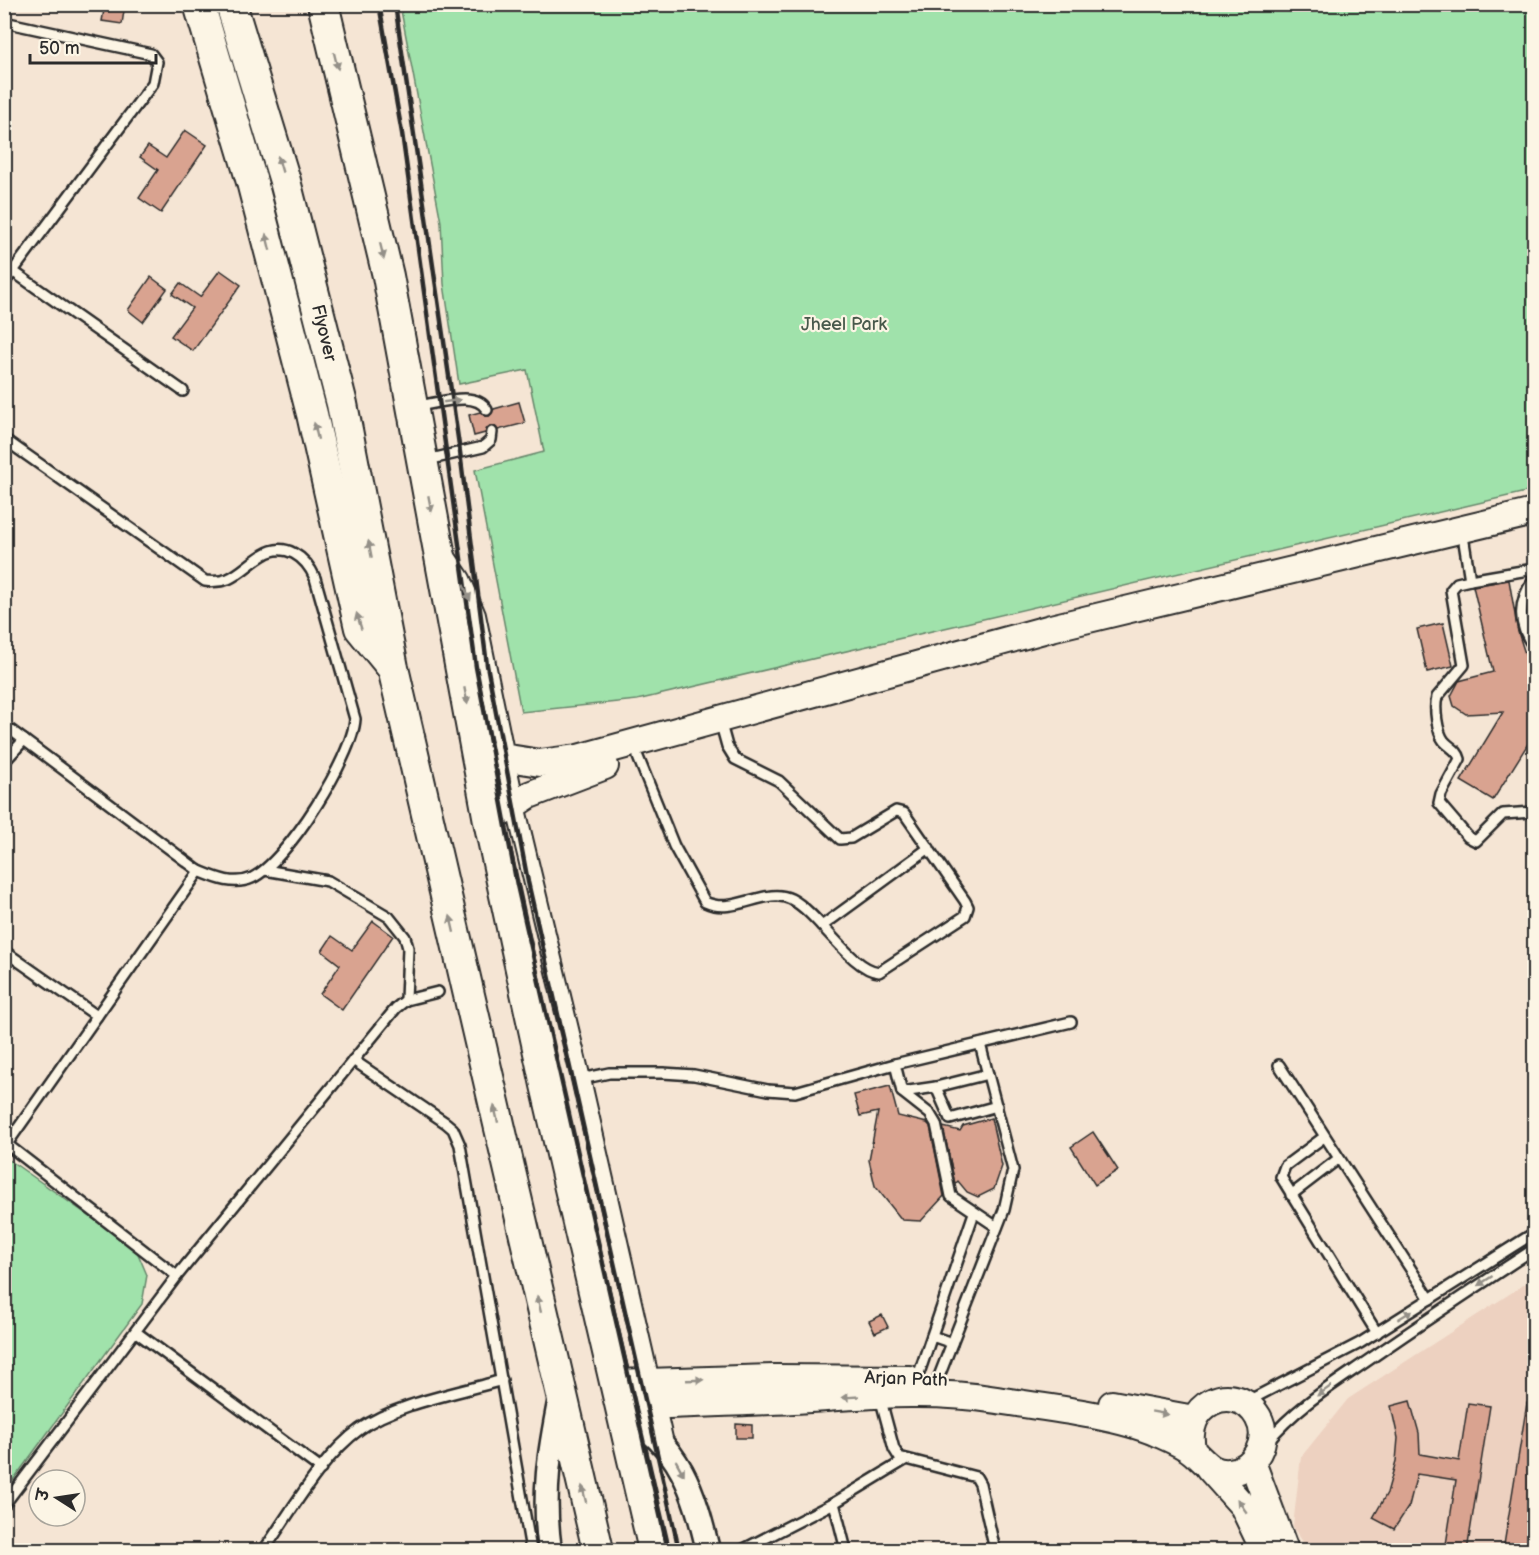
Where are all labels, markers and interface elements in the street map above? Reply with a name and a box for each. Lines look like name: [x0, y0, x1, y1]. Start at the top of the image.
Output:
scale bar: [30, 27, 156, 65]
text: 50 m: [39, 38, 80, 59]
one-way arrow: [332, 52, 342, 71]
one-way arrow: [275, 155, 284, 173]
one-way arrow: [263, 233, 272, 251]
one-way arrow: [377, 242, 387, 260]
street label: Flyover: [307, 302, 341, 364]
park label: Jheel Park: [801, 314, 887, 335]
one-way arrow: [443, 397, 462, 406]
one-way arrow: [311, 421, 320, 440]
one-way arrow: [426, 495, 435, 514]
one-way arrow: [365, 539, 374, 558]
one-way arrow: [462, 585, 472, 603]
one-way arrow: [354, 612, 363, 630]
one-way arrow: [462, 687, 471, 706]
one-way arrow: [447, 915, 457, 933]
one-way arrow: [491, 1104, 500, 1123]
one-way arrow: [1478, 1275, 1494, 1287]
one-way arrow: [534, 1295, 544, 1313]
one-way arrow: [1397, 1310, 1413, 1321]
street label: Arjan Path: [864, 1367, 948, 1391]
one-way arrow: [686, 1375, 705, 1385]
one-way arrow: [1317, 1385, 1333, 1397]
one-way arrow: [840, 1392, 859, 1401]
one-way arrow: [1151, 1408, 1170, 1417]
one-way arrow: [675, 1460, 685, 1477]
north arrow: [27, 1468, 87, 1528]
one-way arrow: [579, 1484, 589, 1503]
text: उ: [33, 1487, 54, 1504]
one-way arrow: [1236, 1499, 1248, 1515]

